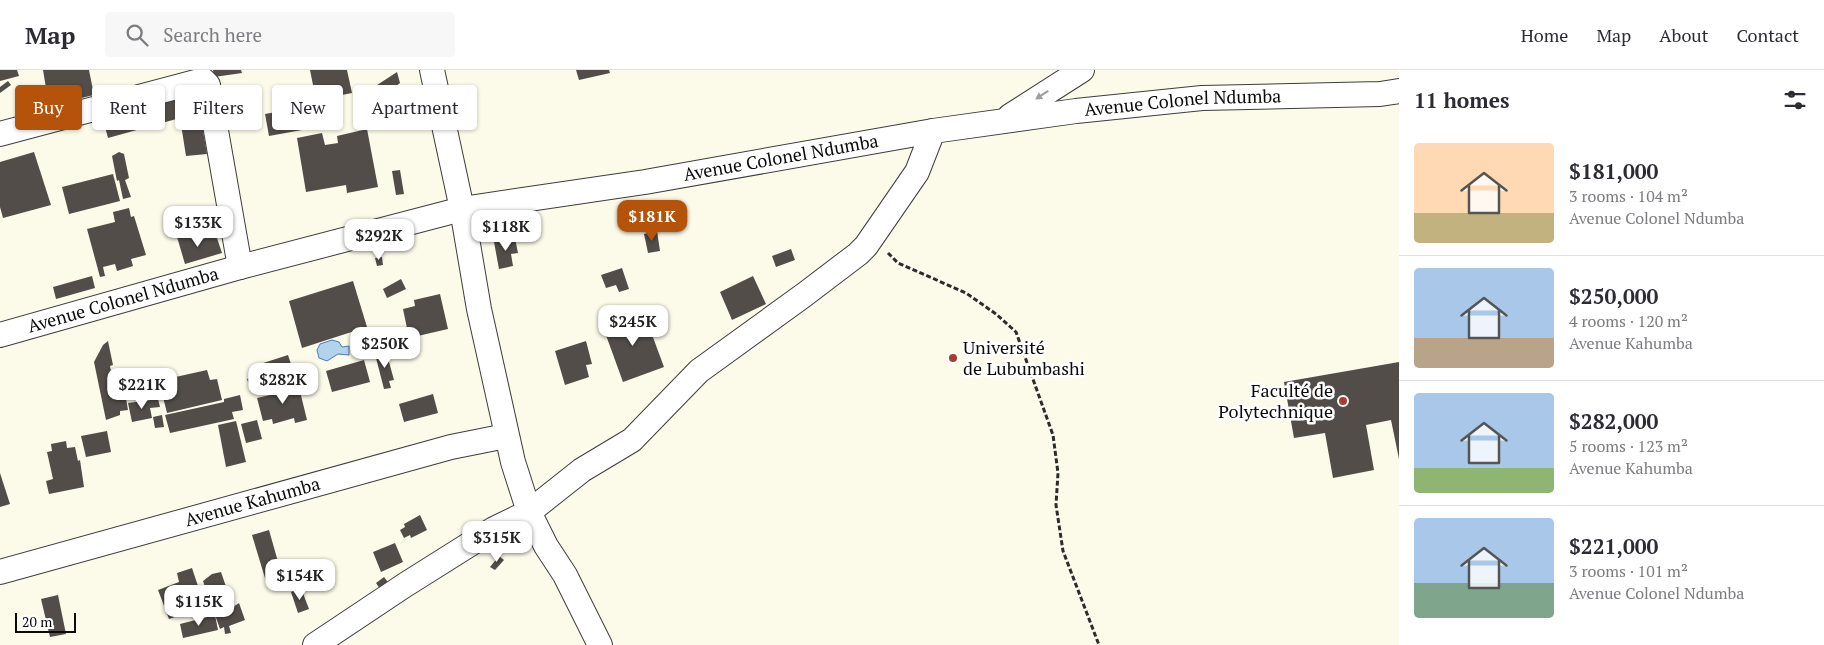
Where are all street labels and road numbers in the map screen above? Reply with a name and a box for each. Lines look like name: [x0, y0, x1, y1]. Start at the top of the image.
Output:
street label: Avenue Colonel Ndumba: [1083, 83, 1282, 121]
street label: Avenue Colonel Ndumba: [682, 128, 880, 186]
street label: Avenue Colonel Ndumba: [25, 261, 221, 338]
street label: Avenue Kahumba: [182, 471, 323, 531]

